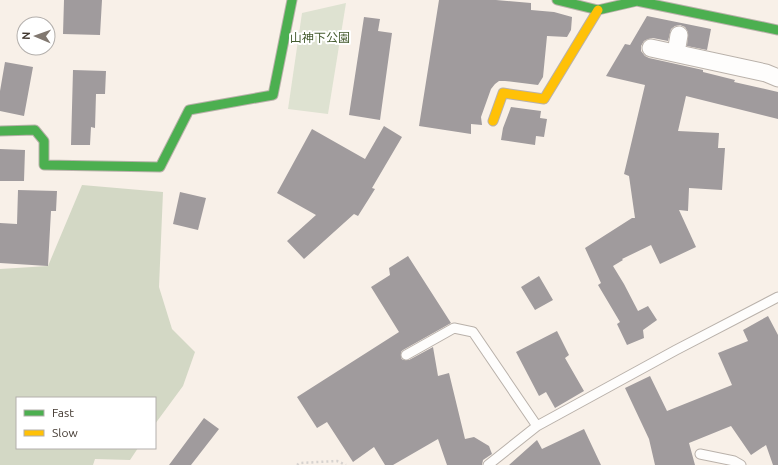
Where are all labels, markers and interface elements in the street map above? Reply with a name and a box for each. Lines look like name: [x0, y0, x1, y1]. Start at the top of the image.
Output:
north arrow: [16, 16, 56, 56]
text: N: [20, 31, 32, 40]
park label: 山神下公園: [290, 31, 350, 44]
legend: [16, 397, 156, 449]
text: Fast: [52, 406, 74, 419]
text: Slow: [52, 426, 78, 439]

